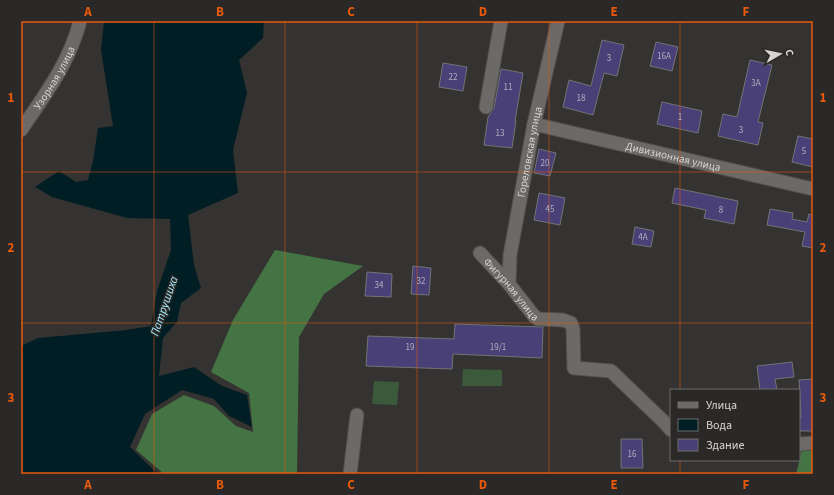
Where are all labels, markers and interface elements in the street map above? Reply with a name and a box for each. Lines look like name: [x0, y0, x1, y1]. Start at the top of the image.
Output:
text: A: [83, 3, 92, 21]
text: B: [216, 3, 224, 21]
text: C: [347, 3, 355, 21]
text: D: [479, 3, 487, 21]
text: E: [610, 3, 618, 21]
text: F: [743, 3, 750, 21]
north arrow: [760, 34, 800, 74]
street label: Узорная улица: [30, 44, 79, 113]
text: С: [781, 48, 797, 57]
house number: 16А: [657, 50, 671, 63]
house number: 3: [607, 52, 612, 65]
house number: 22: [449, 71, 458, 84]
house number: 3А: [751, 77, 761, 90]
house number: 11: [504, 81, 512, 94]
text: 1: [8, 89, 15, 107]
text: 1: [820, 89, 827, 107]
house number: 18: [577, 92, 586, 105]
street label: Гореловская улица: [514, 105, 546, 198]
house number: 1: [678, 111, 682, 124]
house number: 3: [739, 124, 744, 137]
house number: 13: [496, 127, 505, 140]
street label: Дивизионная улица: [624, 139, 722, 175]
house number: 5: [802, 145, 807, 158]
house number: 20: [541, 157, 550, 170]
house number: 45: [546, 203, 555, 216]
house number: 8: [719, 204, 724, 217]
house number: 4А: [638, 231, 648, 244]
text: 2: [8, 239, 15, 257]
text: 2: [820, 239, 827, 257]
street label: Фигурная улица: [480, 255, 542, 325]
water label: Патрушиха: [146, 273, 183, 338]
house number: 32: [417, 275, 426, 288]
house number: 34: [375, 279, 384, 292]
house number: 19: [406, 341, 415, 354]
house number: 19/1: [490, 341, 506, 354]
text: 3: [8, 389, 15, 407]
legend: [670, 389, 800, 461]
text: 3: [820, 389, 827, 407]
text: Улица: [706, 397, 737, 414]
text: Вода: [706, 417, 732, 434]
text: Здание: [706, 437, 745, 454]
house number: 16: [628, 448, 637, 461]
text: A: [83, 476, 92, 494]
text: B: [216, 476, 224, 494]
text: C: [347, 476, 355, 494]
text: D: [479, 476, 487, 494]
text: E: [610, 476, 618, 494]
text: F: [743, 476, 750, 494]

